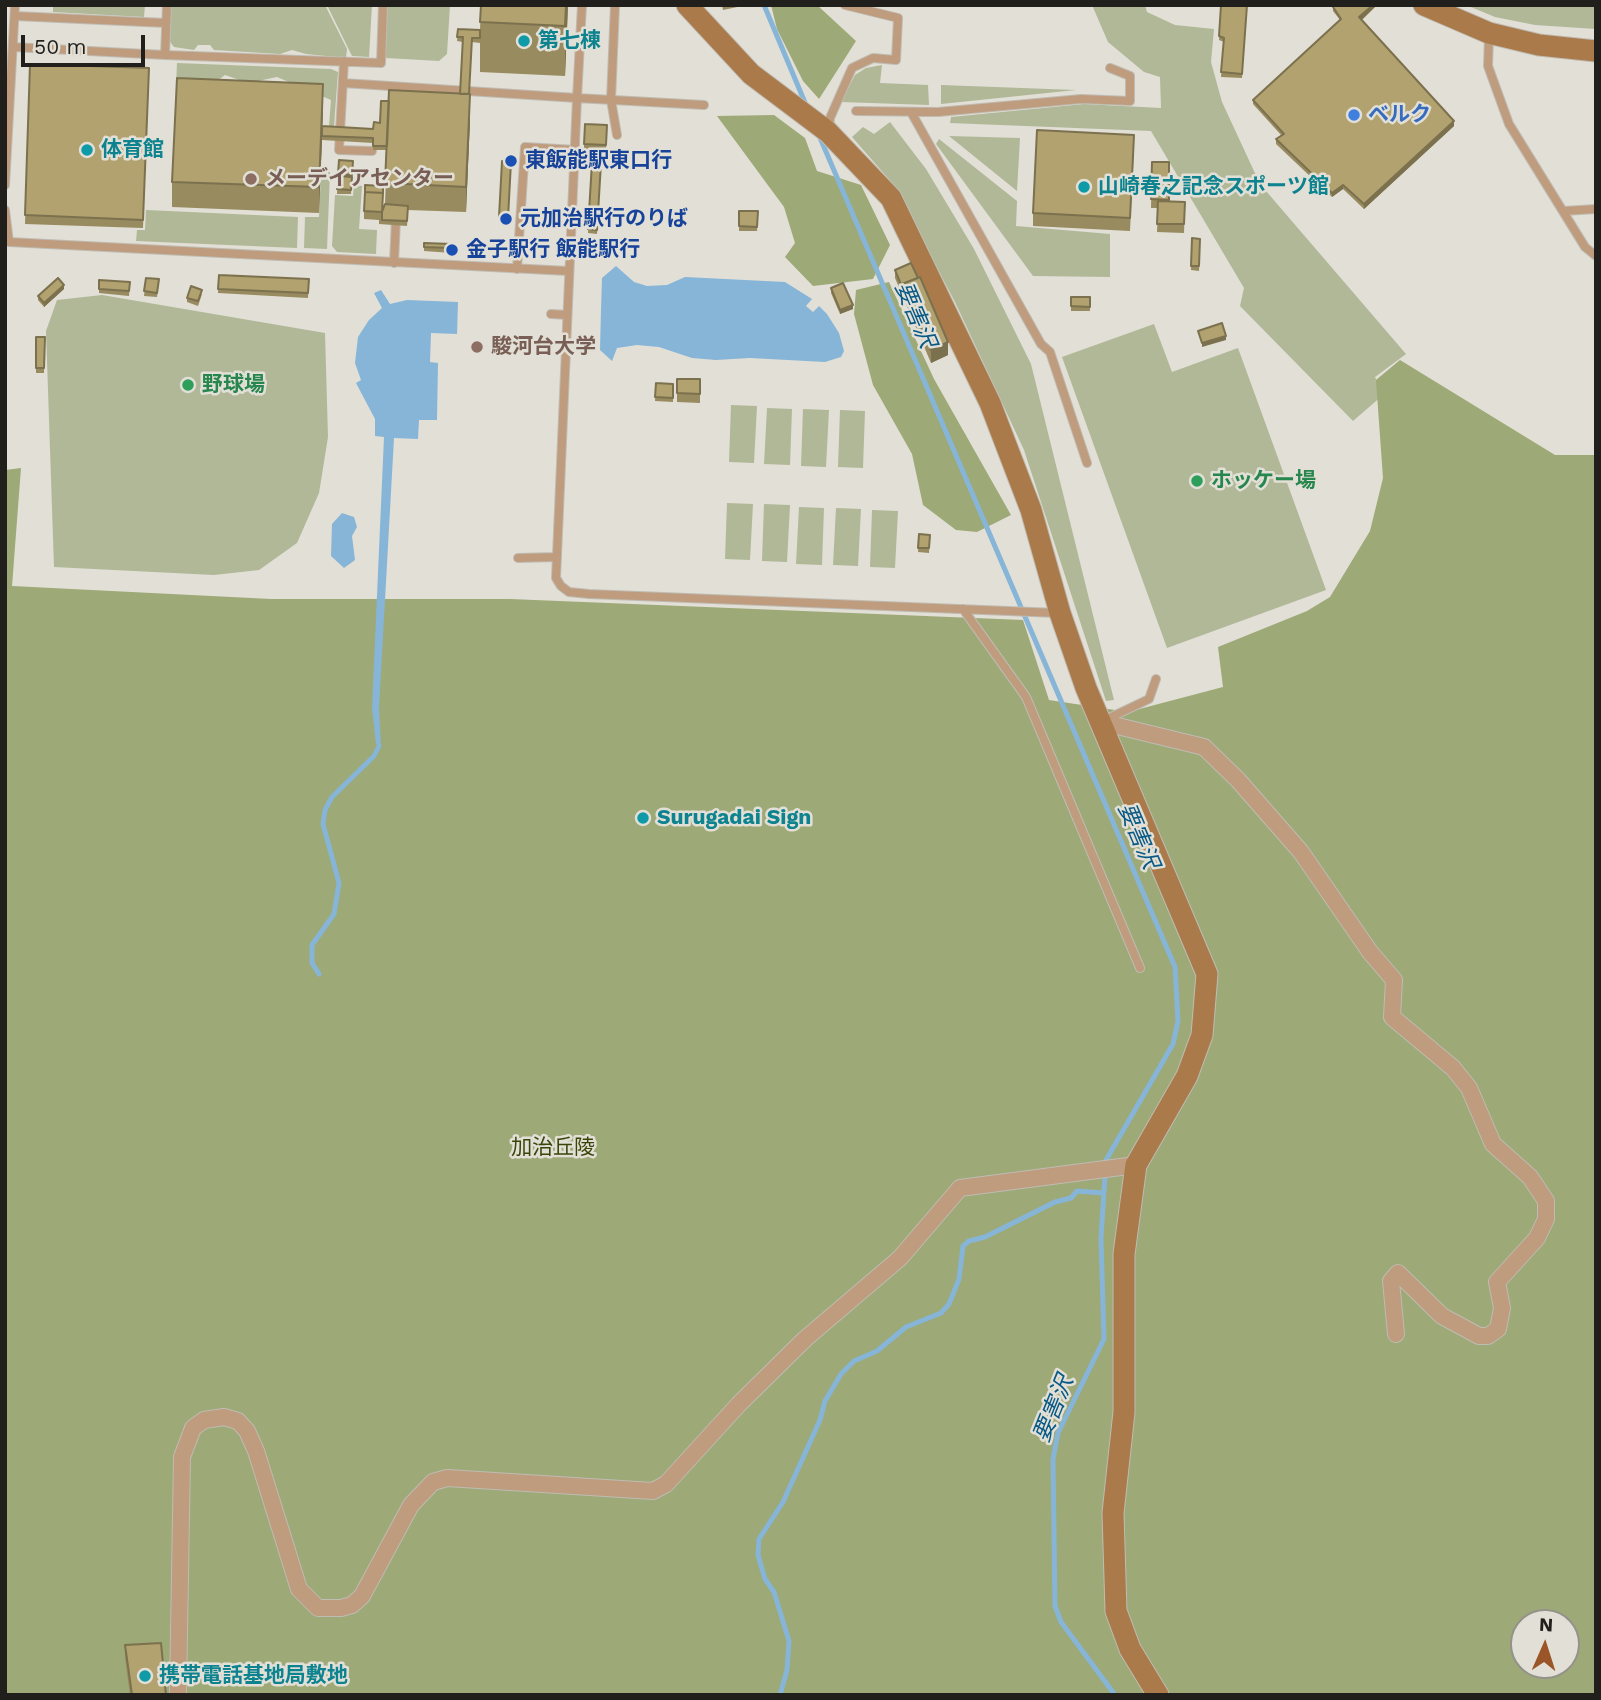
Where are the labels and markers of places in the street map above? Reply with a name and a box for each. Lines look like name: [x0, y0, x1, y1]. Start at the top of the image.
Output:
place label: 第七棟: [538, 28, 601, 54]
marker: 第七棟: [516, 33, 532, 49]
place label: ベルク: [1368, 102, 1431, 128]
marker: ベルク: [1346, 107, 1362, 123]
place label: 体育館: [101, 137, 164, 163]
marker: 体育館: [79, 142, 95, 158]
place label: 東飯能駅東口行: [525, 148, 672, 174]
marker: 東飯能駅東口行: [503, 153, 519, 169]
place label: メーデイアセンター: [265, 166, 454, 192]
marker: メーデイアセンター: [243, 171, 259, 187]
place label: 山崎春之記念スポーツ館: [1098, 174, 1329, 200]
marker: 山崎春之記念スポーツ館: [1076, 179, 1092, 195]
place label: 元加治駅行のりば: [520, 206, 688, 232]
marker: 元加治駅行のりば: [498, 211, 514, 227]
place label: 金子駅行 飯能駅行: [466, 237, 640, 263]
marker: 金子駅行 飯能駅行: [444, 242, 460, 258]
place label: 駿河台大学: [491, 334, 596, 360]
marker: 駿河台大学: [469, 339, 485, 355]
place label: 野球場: [202, 372, 265, 398]
marker: 野球場: [180, 377, 196, 393]
place label: ホッケー場: [1211, 468, 1316, 494]
marker: ホッケー場: [1189, 473, 1205, 489]
place label: Surugadai Sign: [657, 805, 811, 831]
marker: Surugadai Sign: [635, 810, 651, 826]
place label: 携帯電話基地局敷地: [159, 1663, 348, 1689]
marker: 携帯電話基地局敷地: [137, 1668, 153, 1684]

